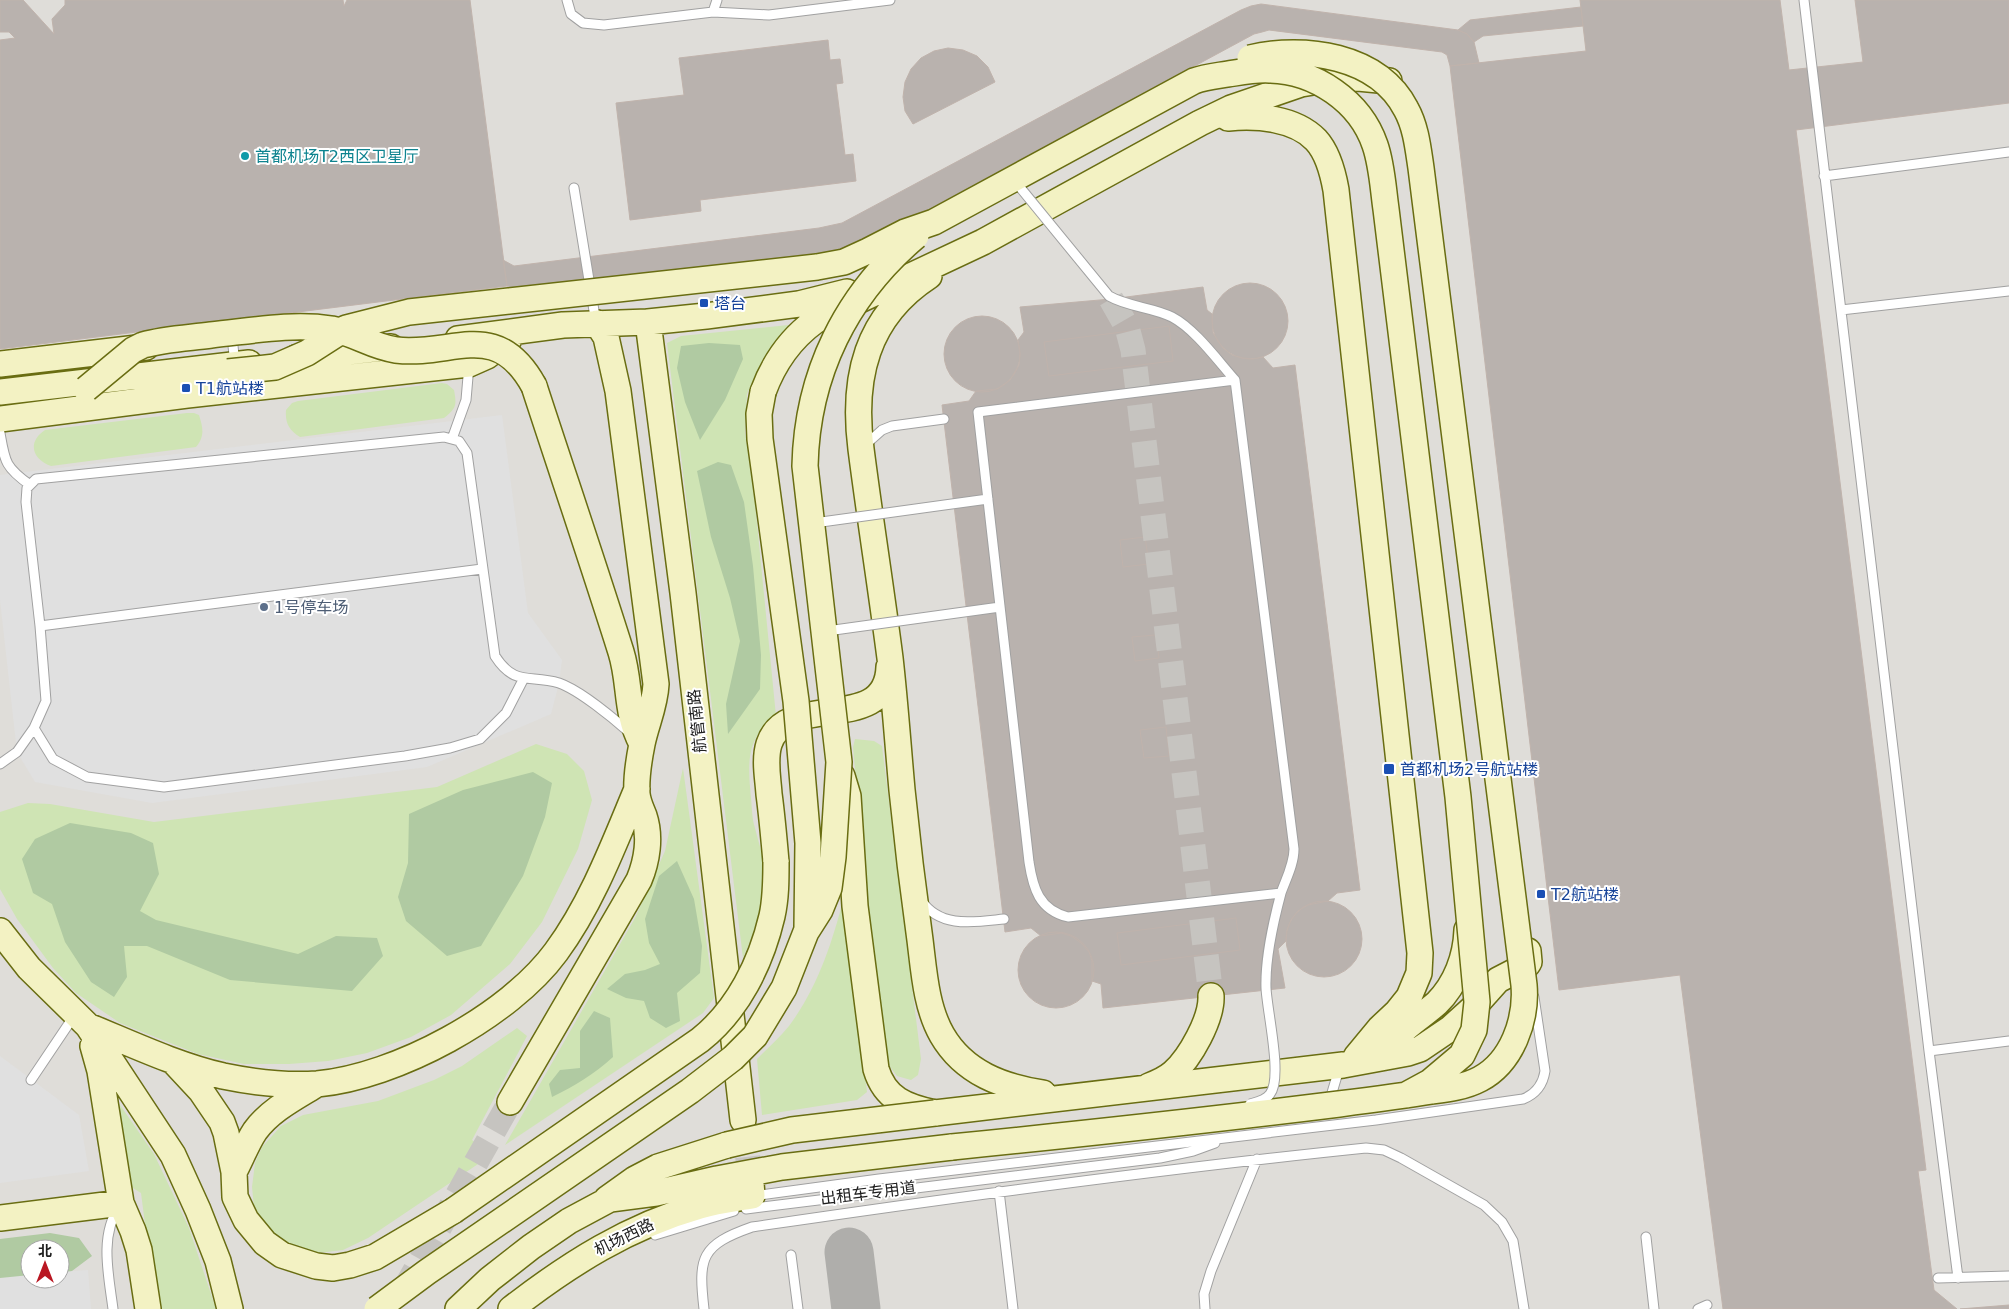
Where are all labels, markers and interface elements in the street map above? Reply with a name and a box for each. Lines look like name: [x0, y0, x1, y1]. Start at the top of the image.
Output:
place label: 首都机场T2西区卫星厅: [255, 147, 419, 166]
marker: 首都机场T2西区卫星厅: [239, 150, 251, 162]
place label: 塔台: [714, 294, 746, 313]
marker: 塔台: [698, 297, 710, 309]
place label: T1航站楼: [195, 379, 264, 398]
marker: T1航站楼: [180, 382, 192, 394]
place label: 1号停车场: [274, 598, 348, 617]
marker: 1号停车场: [258, 601, 270, 613]
street label: 航管南路: [684, 688, 710, 754]
place label: 首都机场2号航站楼: [1400, 760, 1538, 779]
marker: 首都机场2号航站楼: [1382, 762, 1396, 776]
place label: T2航站楼: [1550, 885, 1619, 904]
marker: T2航站楼: [1535, 888, 1547, 900]
street label: 出租车专用道: [819, 1178, 917, 1208]
street label: 机场西路: [591, 1214, 657, 1260]
north arrow: [20, 1239, 70, 1289]
text: 北: [38, 1243, 52, 1259]

